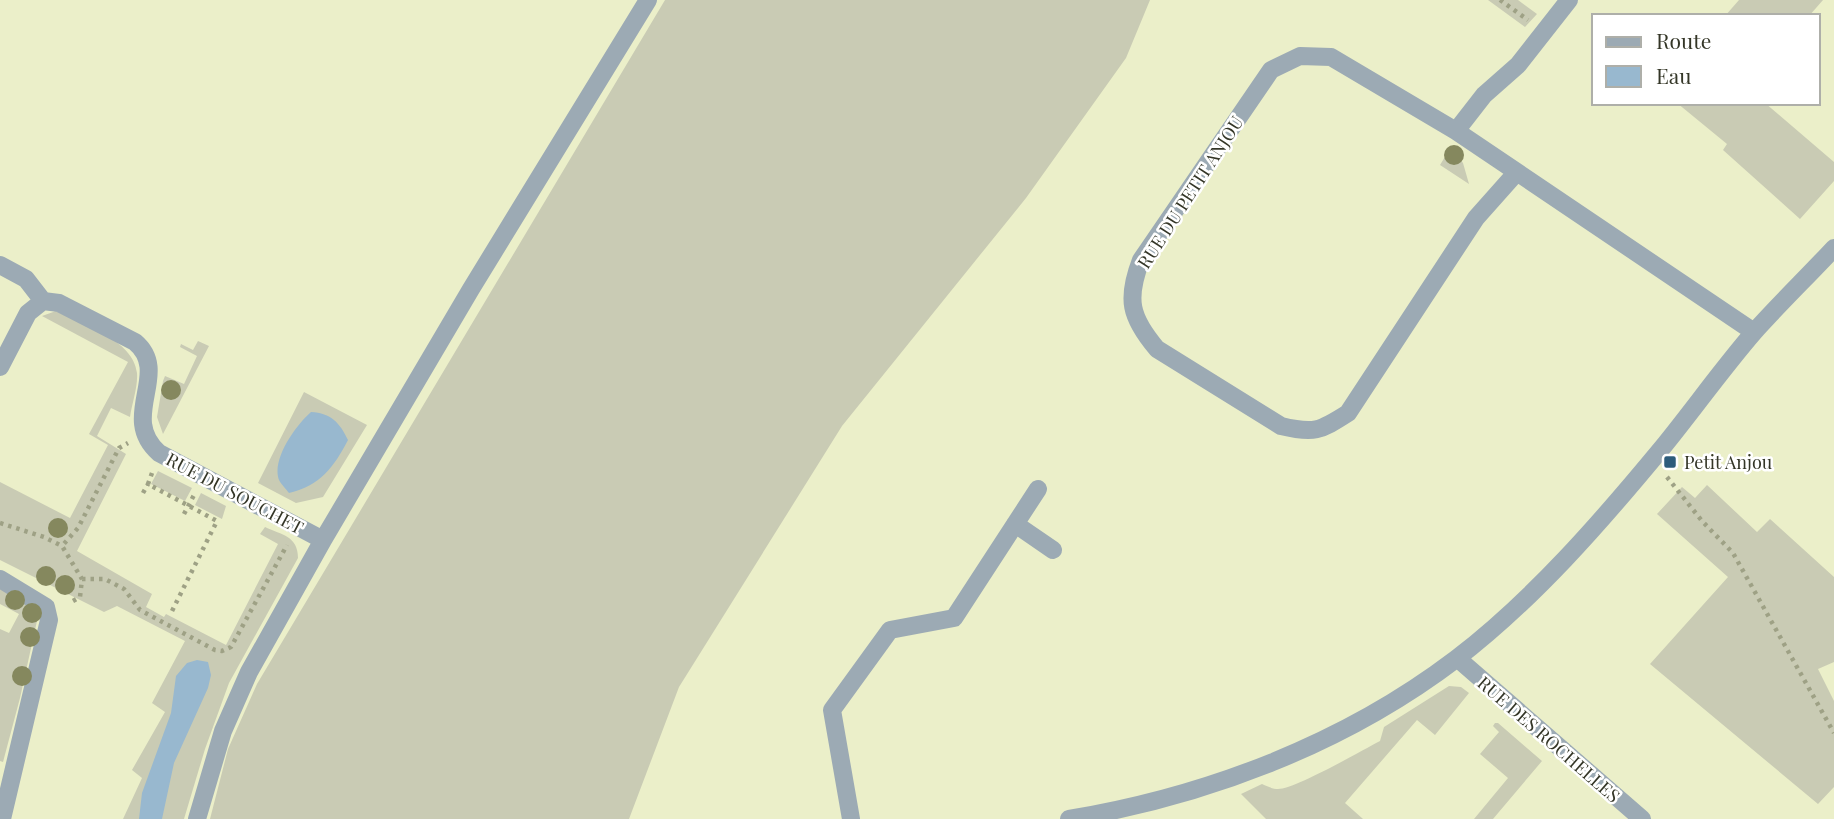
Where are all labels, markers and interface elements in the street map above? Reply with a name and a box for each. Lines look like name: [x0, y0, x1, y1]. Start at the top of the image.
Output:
legend: [1592, 14, 1820, 105]
text: Route: [1656, 26, 1711, 54]
text: Eau: [1656, 61, 1691, 89]
street label: RUE DU PETIT ANJOU: [1132, 111, 1248, 273]
street label: RUE DU SOUCHET: [162, 447, 308, 539]
place label: Petit Anjou: [1684, 450, 1773, 474]
marker: Petit Anjou: [1662, 454, 1678, 470]
street label: RUE DES ROCHELLES: [1473, 671, 1625, 807]

